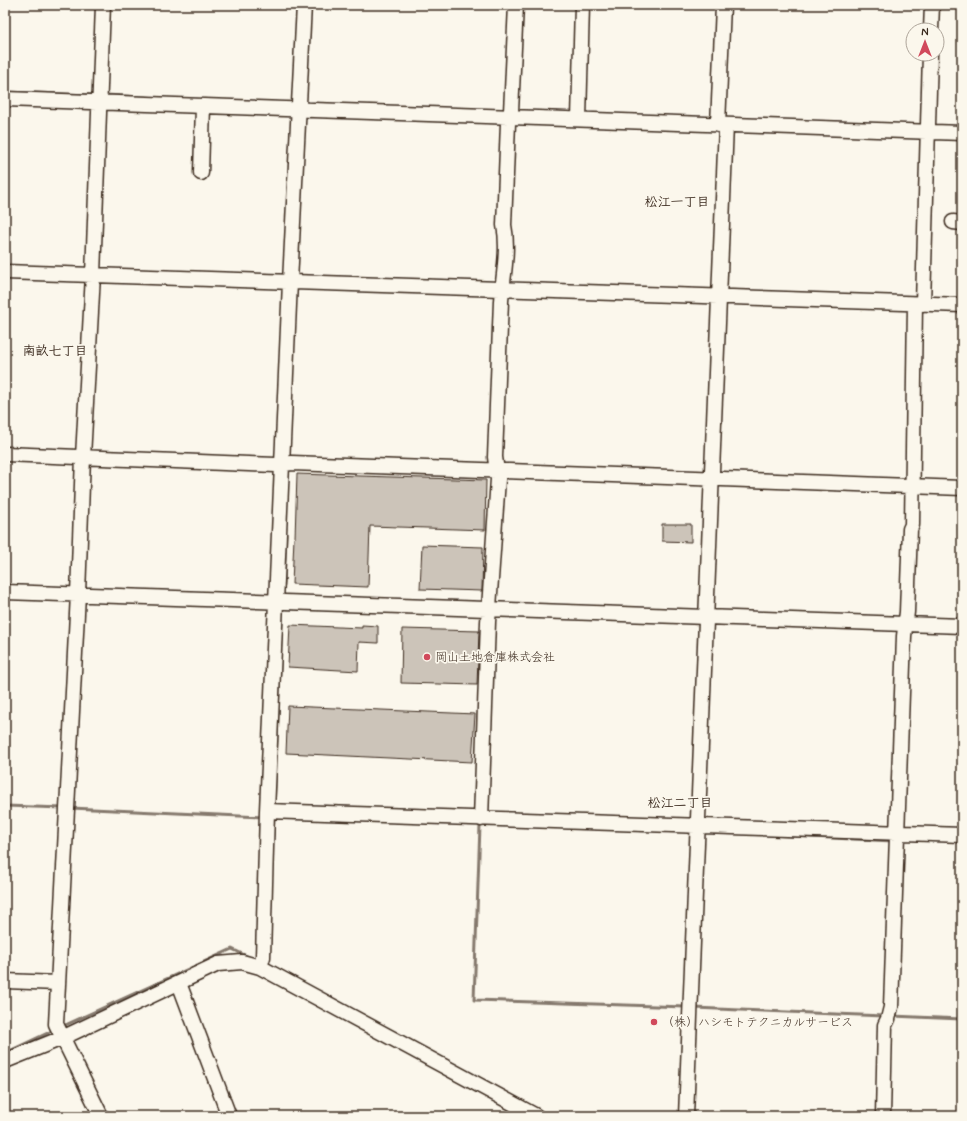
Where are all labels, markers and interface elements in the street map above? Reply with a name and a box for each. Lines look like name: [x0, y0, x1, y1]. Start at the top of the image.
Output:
north arrow: [905, 22, 945, 62]
text: N: [921, 26, 929, 40]
district label: 松江一丁目: [644, 194, 710, 211]
district label: 南畝七丁目: [22, 343, 88, 360]
place label: 岡山土地倉庫株式会社: [435, 650, 555, 666]
marker: 岡山土地倉庫株式会社: [422, 652, 432, 662]
district label: 松江二丁目: [647, 795, 713, 812]
place label: （株）ハシモトテクニカルサービス: [662, 1015, 853, 1031]
marker: （株）ハシモトテクニカルサービス: [649, 1017, 659, 1027]

